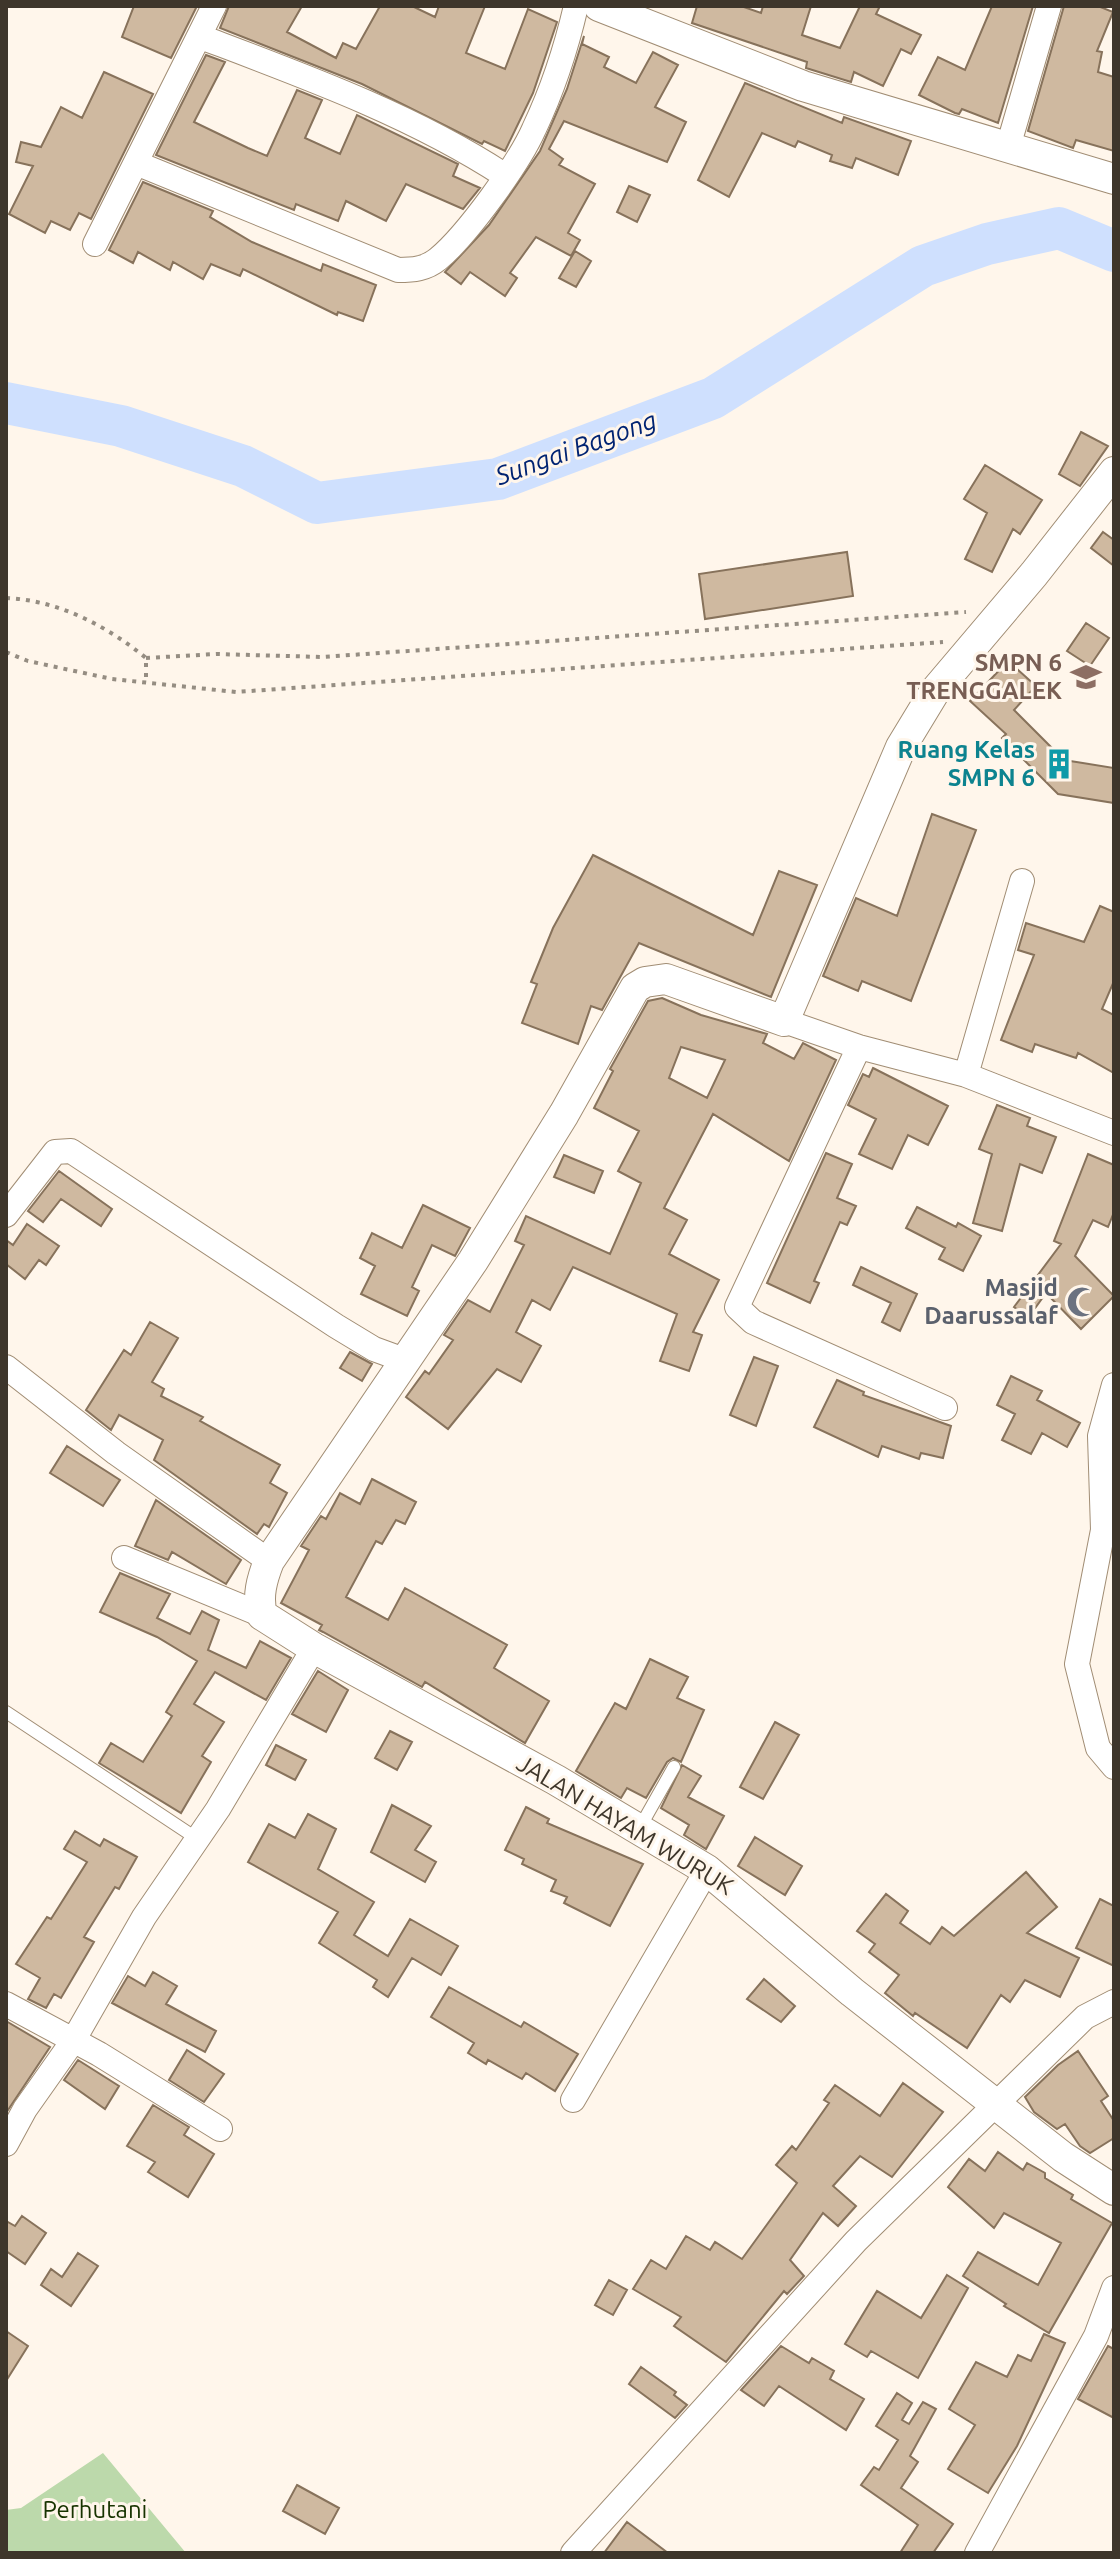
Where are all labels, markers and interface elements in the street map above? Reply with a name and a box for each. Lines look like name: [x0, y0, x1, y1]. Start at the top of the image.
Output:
water label: Sungai Bagong: [490, 405, 660, 490]
place label: SMPN 6 TRENGGALEK: [906, 649, 1062, 704]
school or university icon: SMPN 6 TRENGGALEK: [1069, 660, 1103, 694]
place label: Ruang Kelas SMPN 6: [898, 736, 1035, 791]
building icon: Ruang Kelas SMPN 6: [1042, 747, 1076, 781]
place label: Masjid Daarussalaf: [924, 1274, 1059, 1329]
mosque icon: Masjid Daarussalaf: [1065, 1285, 1099, 1319]
street label: JALAN HAYAM WURUK: [512, 1749, 739, 1900]
park label: Perhutani: [43, 2496, 147, 2523]

